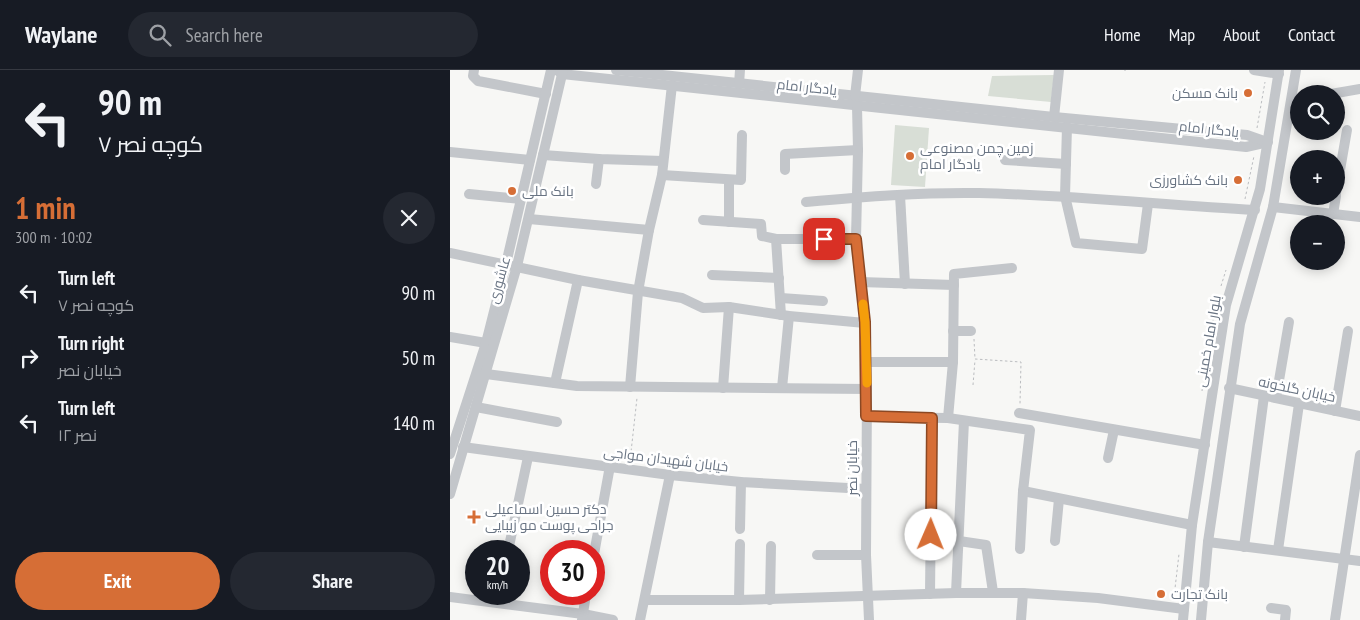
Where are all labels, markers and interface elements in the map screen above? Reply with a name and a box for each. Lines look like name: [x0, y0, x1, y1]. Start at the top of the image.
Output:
search box: [128, 12, 478, 57]
text: Waylane: [25, 19, 98, 50]
icon: search: [146, 21, 174, 49]
text: Search here: [186, 23, 263, 47]
text: Home: [1104, 23, 1141, 46]
text: Map: [1169, 23, 1195, 46]
text: About: [1223, 23, 1260, 46]
text: Contact: [1288, 23, 1335, 46]
street label: یادگار امام: [776, 75, 838, 100]
text: 90 m: [98, 79, 162, 125]
place label: بانک مسکن: [1172, 84, 1238, 102]
map controls: [1290, 85, 1345, 270]
button: search: [1290, 85, 1345, 140]
marker: بانک مسکن: [1242, 87, 1254, 99]
icon: left: [15, 90, 80, 155]
street label: یادگار امام: [1178, 117, 1240, 142]
text: کوچه نصر ۷: [98, 130, 203, 158]
place label: زمین چمن مصنوعی یادگار امام: [920, 139, 1033, 174]
marker: زمین چمن مصنوعی یادگار امام: [904, 150, 916, 162]
button: +: [1290, 150, 1345, 205]
place label: بانک کشاورزی: [1150, 171, 1228, 189]
marker: بانک کشاورزی: [1232, 174, 1244, 186]
place label: بانک ملی: [522, 182, 574, 200]
marker: بانک ملی: [506, 185, 518, 197]
text: 1 min: [15, 188, 76, 227]
button: close: [383, 192, 435, 244]
button: −: [1290, 215, 1345, 270]
pin: [803, 218, 845, 260]
icon: arrive: [810, 225, 838, 253]
text: 300 m · 10:02: [15, 227, 93, 247]
street label: عاشوری: [484, 254, 514, 306]
text: Turn left: [58, 266, 115, 290]
icon: left: [15, 279, 43, 307]
text: 90 m: [402, 281, 435, 305]
street label: بلوار امام خمینی: [1191, 294, 1226, 389]
text: کوچه نصر ۷: [58, 295, 134, 315]
text: Turn right: [58, 331, 124, 355]
icon: right: [15, 344, 43, 372]
text: 50 m: [402, 346, 435, 370]
text: خیابان نصر: [58, 360, 122, 380]
street label: خیابان گلخونه: [1257, 372, 1337, 406]
text: Turn left: [58, 396, 115, 420]
icon: left: [15, 409, 43, 437]
text: 140 m: [393, 411, 435, 435]
text: نصر ۱۲: [58, 425, 97, 445]
street label: خیابان نصر: [843, 440, 861, 497]
street label: خیابان شهیدان مواجی: [603, 442, 729, 476]
place label: دکتر حسین اسماعیلی جراحی پوست مو زیبایی: [485, 500, 614, 535]
position arrow: [904, 508, 956, 560]
marker: دکتر حسین اسماعیلی جراحی پوست مو زیبایی: [467, 510, 481, 524]
speed limit sign: 30: [540, 540, 605, 605]
text: 20: [486, 550, 509, 582]
button: Exit: [15, 552, 220, 610]
button: Share: [230, 552, 435, 610]
text: km/h: [487, 577, 508, 592]
place label: بانک تجارت: [1171, 585, 1228, 603]
marker: بانک تجارت: [1155, 588, 1167, 600]

